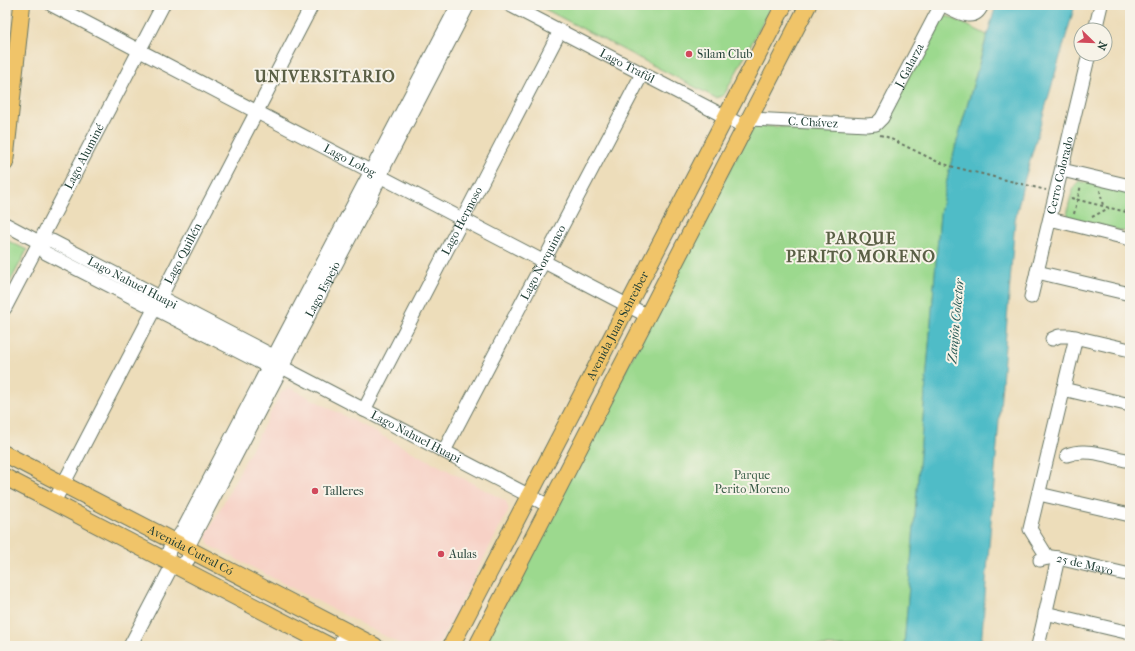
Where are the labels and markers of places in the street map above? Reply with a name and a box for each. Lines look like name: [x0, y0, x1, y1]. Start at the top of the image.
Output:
place label: Silam Club: [697, 47, 752, 61]
marker: Silam Club: [684, 49, 694, 59]
place label: Talleres: [323, 484, 364, 498]
marker: Talleres: [310, 486, 320, 496]
place label: Aulas: [448, 547, 477, 561]
marker: Aulas: [436, 549, 446, 559]

